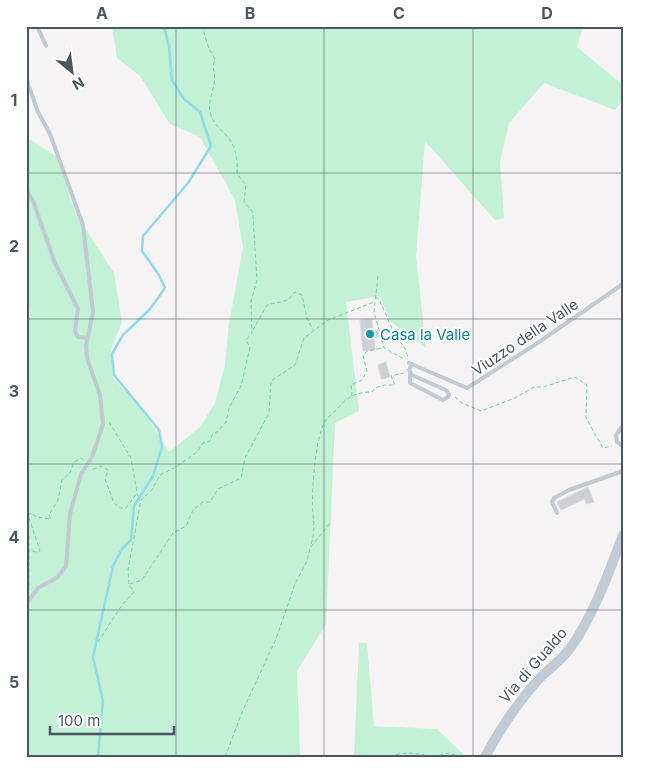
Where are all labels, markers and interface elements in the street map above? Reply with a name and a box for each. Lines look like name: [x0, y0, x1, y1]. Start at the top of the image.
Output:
text: A: [96, 3, 108, 23]
text: B: [245, 3, 255, 23]
text: C: [393, 3, 405, 23]
text: D: [541, 3, 553, 23]
north arrow: [48, 48, 98, 98]
text: N: [70, 74, 87, 94]
text: 1: [11, 90, 17, 110]
text: 2: [9, 236, 19, 256]
street label: Viuzzo della Valle: [468, 294, 582, 380]
place label: Casa la Valle: [380, 325, 470, 344]
marker: Casa la Valle: [364, 328, 376, 340]
text: 3: [9, 381, 19, 401]
text: 4: [9, 527, 20, 547]
street label: Via di Gualdo: [495, 623, 571, 707]
text: 5: [9, 672, 19, 692]
scale bar: [50, 703, 174, 735]
text: 100 m: [58, 711, 100, 730]

